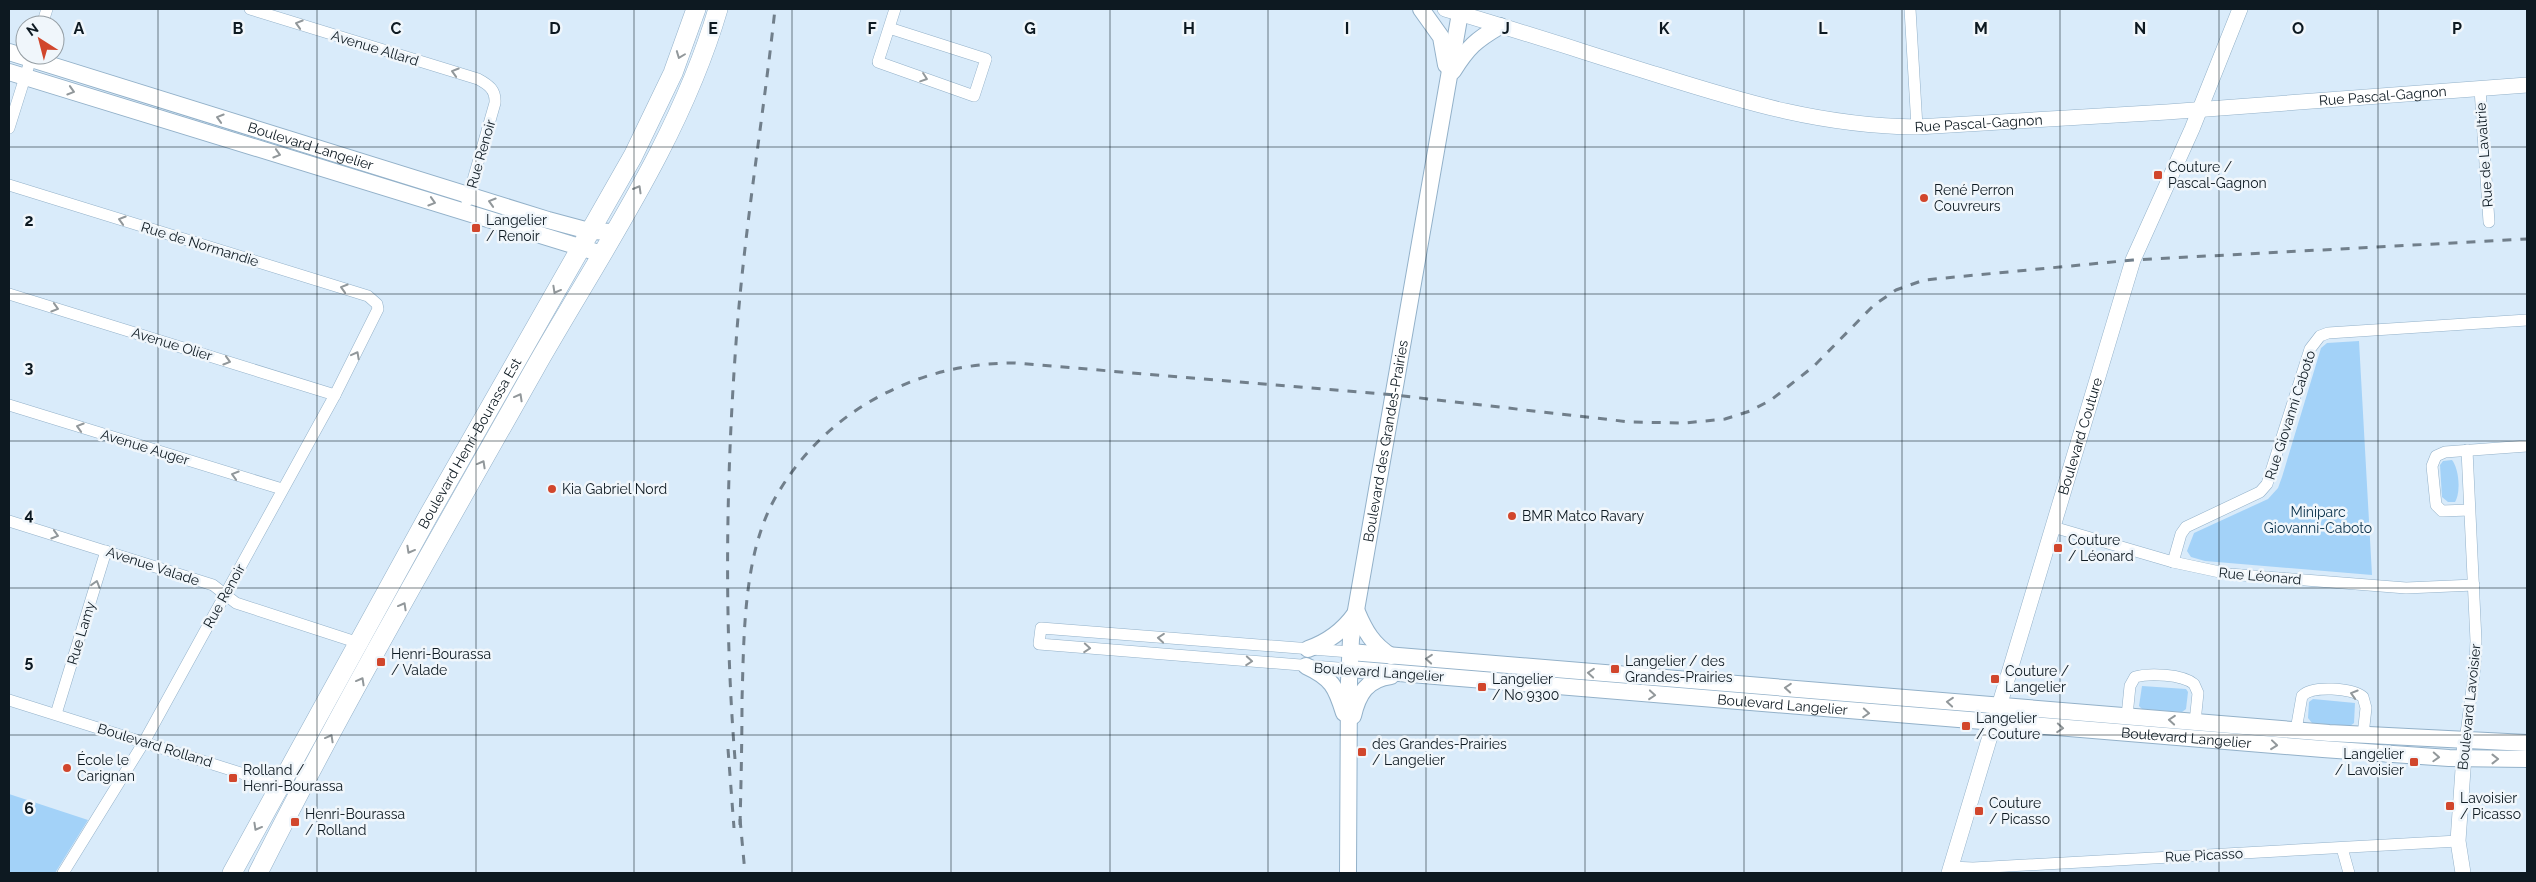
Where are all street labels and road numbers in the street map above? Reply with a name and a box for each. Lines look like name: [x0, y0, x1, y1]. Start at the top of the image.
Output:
street label: Avenue Allard: [329, 27, 421, 69]
street label: Rue Pascal-Gagnon: [2318, 83, 2447, 109]
street label: Rue de Lavaltrie: [2472, 102, 2496, 208]
street label: Rue Pascal-Gagnon: [1914, 111, 2043, 135]
street label: Rue Renoir: [464, 118, 498, 190]
street label: Boulevard Langelier: [246, 119, 376, 173]
street label: Rue de Normandie: [139, 218, 261, 270]
street label: Avenue Olier: [130, 324, 214, 364]
street label: Boulevard des Grandes-Prairies: [1360, 339, 1411, 543]
street label: Rue Giovanni Caboto: [2262, 348, 2318, 482]
street label: Boulevard Henri-Bourassa Est: [415, 355, 524, 531]
street label: Boulevard Couture: [2055, 376, 2105, 497]
street label: Avenue Auger: [99, 426, 191, 468]
street label: Avenue Valade: [104, 543, 202, 589]
street label: Rue Renoir: [200, 561, 248, 631]
street label: Rue Léonard: [2218, 564, 2302, 588]
street label: Rue Lamy: [64, 599, 98, 667]
street label: Boulevard Lavoisier: [2454, 643, 2484, 771]
street label: Boulevard Langelier: [1313, 659, 1445, 685]
street label: Boulevard Langelier: [1717, 691, 1848, 718]
street label: Boulevard Rolland: [96, 720, 214, 770]
street label: Boulevard Langelier: [2120, 724, 2252, 751]
street label: Rue Picasso: [2165, 845, 2243, 865]

